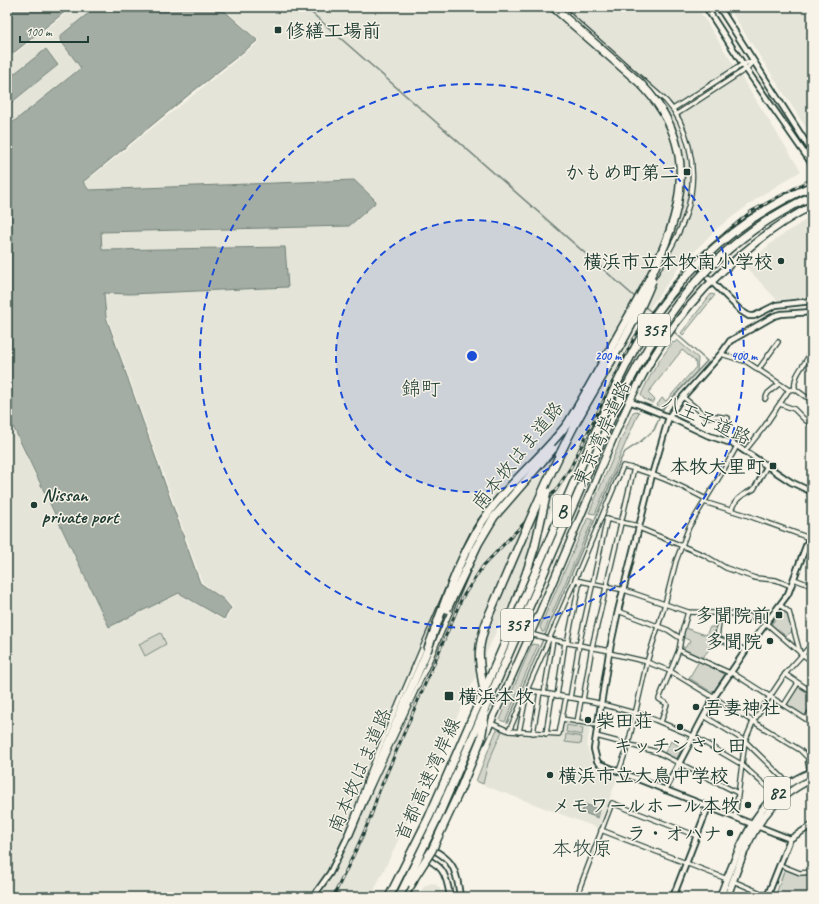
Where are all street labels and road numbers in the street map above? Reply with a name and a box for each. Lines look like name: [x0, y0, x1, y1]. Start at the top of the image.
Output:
road number: 357: [638, 314, 670, 346]
street label: 東京湾岸道路: [568, 376, 636, 490]
street label: 八王子道路: [658, 390, 755, 450]
street label: 南本牧はま道路: [467, 396, 569, 515]
road number: B: [553, 495, 571, 527]
road number: 357: [501, 609, 533, 641]
street label: 南本牧はま道路: [323, 704, 397, 836]
street label: 首都高速湾岸線: [390, 714, 466, 845]
road number: 82: [764, 777, 790, 809]

